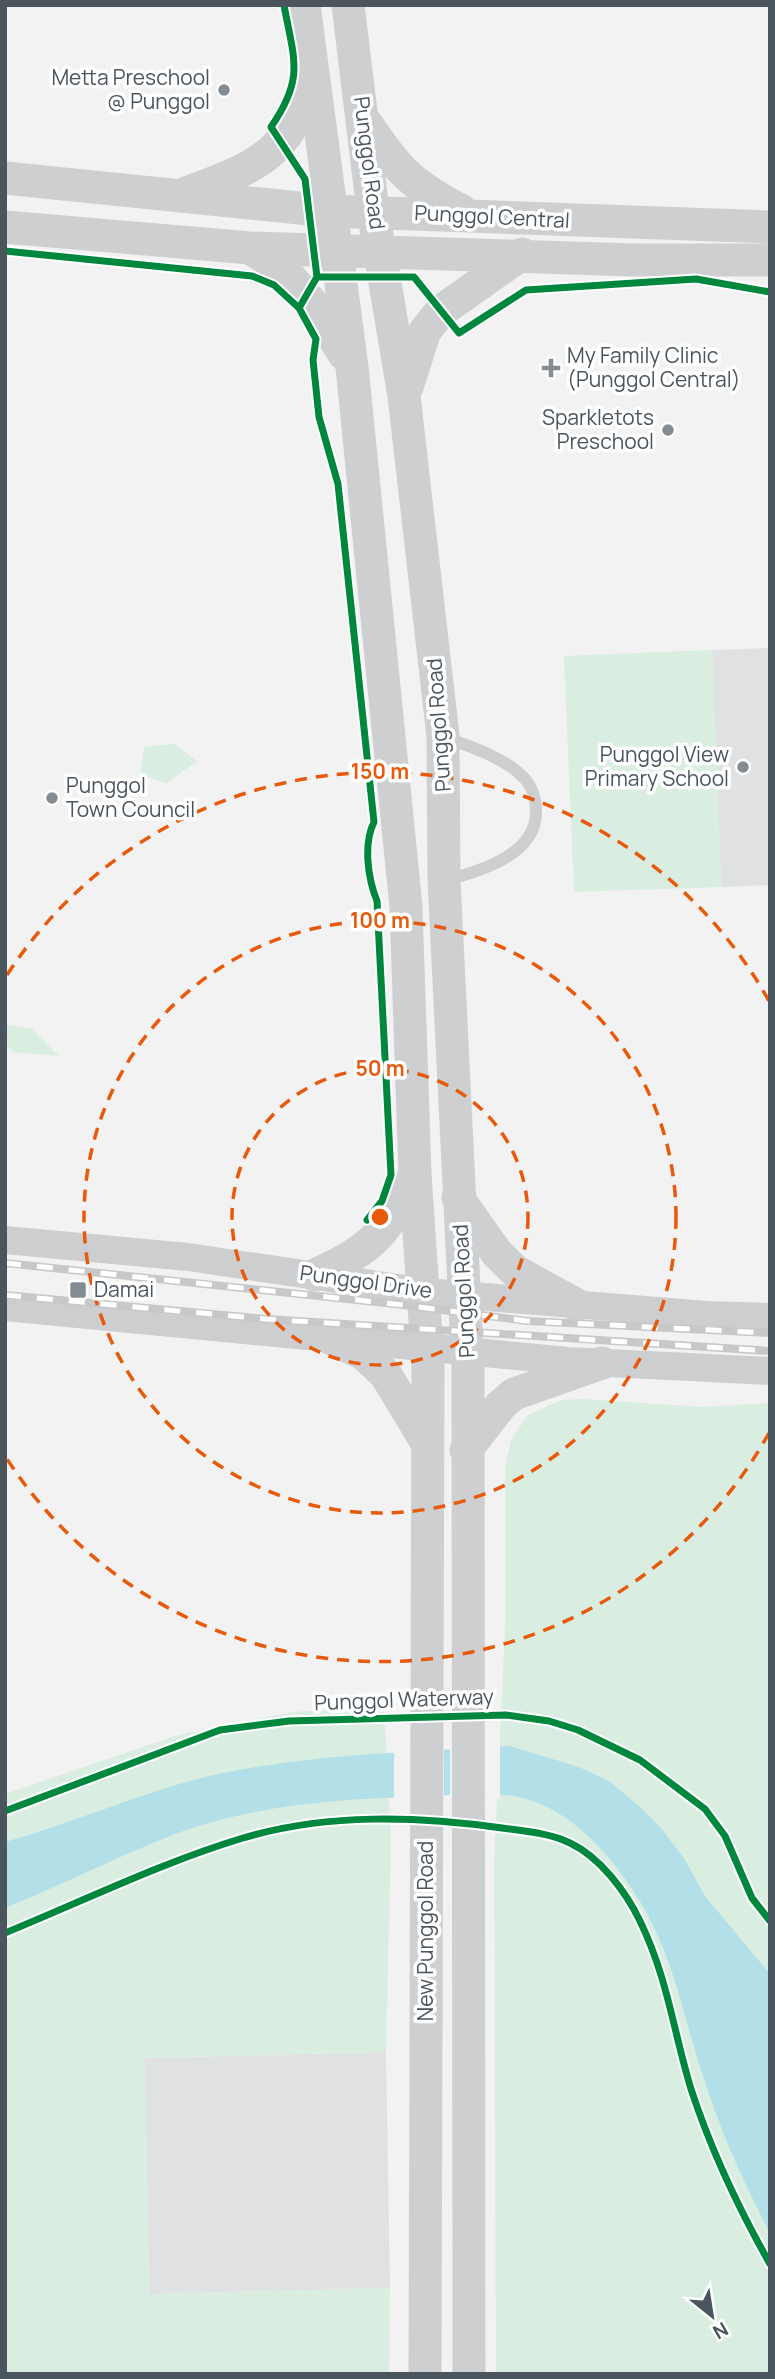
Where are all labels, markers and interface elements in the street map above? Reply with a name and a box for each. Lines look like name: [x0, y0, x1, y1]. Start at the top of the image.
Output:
place label: Metta Preschool @ Punggol: [51, 63, 210, 115]
marker: Metta Preschool @ Punggol: [216, 82, 232, 98]
street label: Punggol Road: [348, 95, 392, 231]
street label: Punggol Central: [414, 198, 570, 234]
place label: My Family Clinic (Punggol Central): [567, 341, 741, 393]
marker: My Family Clinic (Punggol Central): [541, 358, 561, 378]
place label: Sparkletots Preschool: [542, 403, 654, 455]
marker: Sparkletots Preschool: [660, 422, 676, 438]
street label: Punggol Road: [419, 657, 457, 793]
place label: Punggol View Primary School: [585, 740, 729, 792]
text: 150 m: [351, 757, 409, 785]
marker: Punggol View Primary School: [735, 759, 751, 775]
place label: Punggol Town Council: [66, 771, 195, 823]
marker: Punggol Town Council: [44, 790, 60, 806]
text: 100 m: [350, 906, 410, 934]
text: 50 m: [355, 1054, 405, 1082]
centre of rings: [368, 1205, 392, 1229]
street label: Punggol Road: [446, 1224, 480, 1359]
street label: Punggol Drive: [298, 1258, 434, 1304]
place label: Damai: [94, 1275, 154, 1303]
marker: Damai: [68, 1280, 88, 1300]
street label: Punggol Waterway: [314, 1682, 494, 1716]
street label: New Punggol Road: [411, 1841, 439, 2021]
north arrow: [677, 2281, 747, 2351]
text: N: [708, 2316, 733, 2345]

